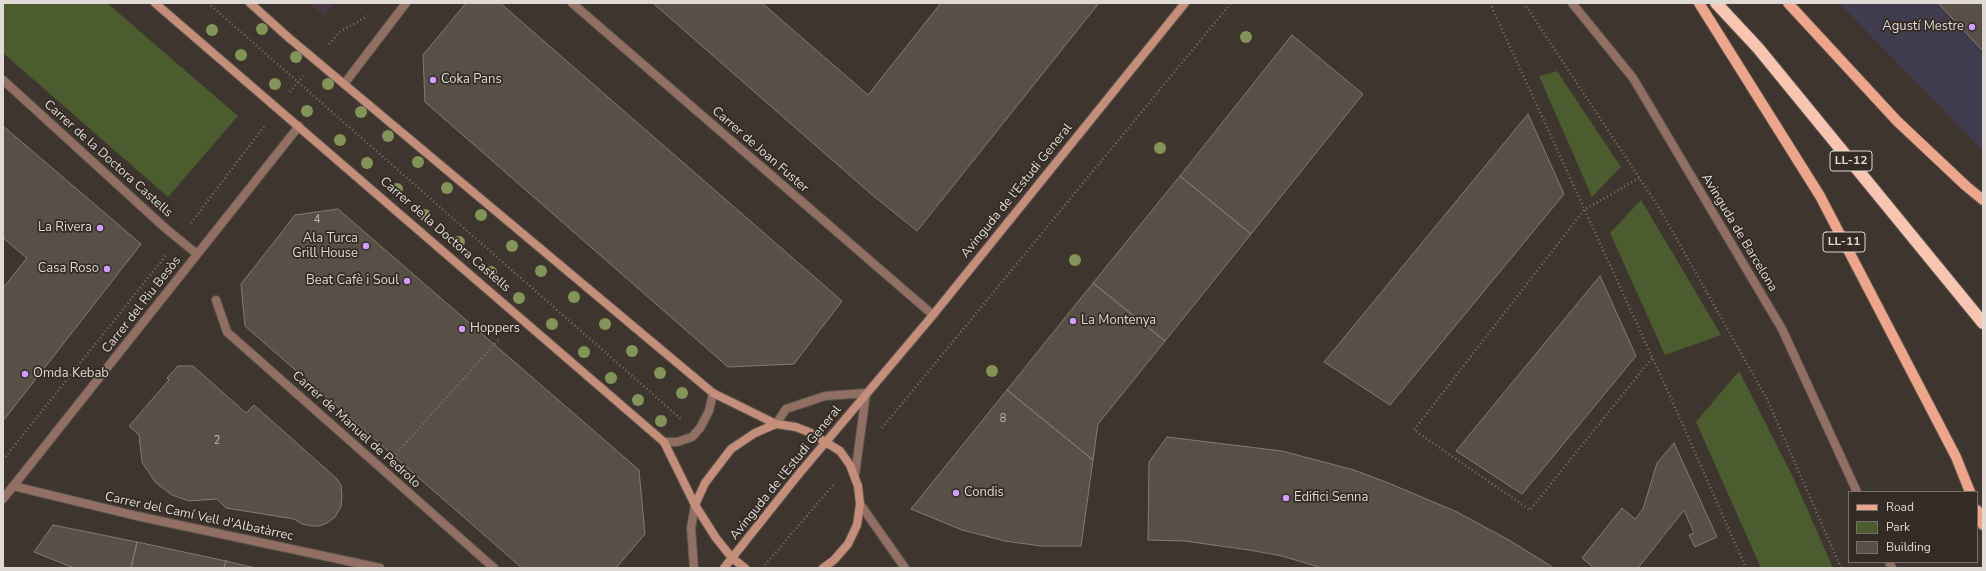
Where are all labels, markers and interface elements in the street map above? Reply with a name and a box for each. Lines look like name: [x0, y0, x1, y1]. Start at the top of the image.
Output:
place label: Agustí Mestre: [1882, 19, 1964, 35]
marker: Agustí Mestre: [1967, 22, 1977, 32]
place label: Coka Pans: [441, 72, 502, 88]
marker: Coka Pans: [428, 75, 438, 85]
street label: Carrer de la Doctora Castells: [40, 97, 176, 221]
street label: Carrer de Joan Fuster: [708, 104, 812, 196]
street label: Avinguda de l'Estudi General: [958, 121, 1076, 261]
road number: LL-12: [1830, 151, 1872, 171]
street label: Avinguda de Barcelona: [1698, 171, 1780, 295]
street label: Carrer de la Doctora Castells: [377, 174, 513, 296]
house number: 4: [314, 213, 320, 227]
place label: La Rivera: [38, 220, 92, 236]
marker: La Rivera: [95, 223, 105, 233]
place label: Ala Turca Grill House: [292, 231, 358, 262]
road number: LL-11: [1823, 232, 1865, 252]
marker: Ala Turca Grill House: [361, 241, 371, 251]
street label: Carrer del Riu Besòs: [99, 253, 185, 357]
place label: Casa Roso: [38, 261, 99, 277]
marker: Casa Roso: [102, 264, 112, 274]
place label: Beat Cafè i Soul: [306, 273, 399, 289]
marker: Beat Cafè i Soul: [402, 276, 412, 286]
place label: La Montenya: [1081, 313, 1156, 329]
marker: La Montenya: [1068, 316, 1078, 326]
place label: Hoppers: [470, 321, 520, 337]
marker: Hoppers: [457, 324, 467, 334]
place label: Omda Kebab: [33, 366, 109, 382]
street label: Carrer de Manuel de Pedrolo: [289, 368, 423, 492]
marker: Omda Kebab: [20, 369, 30, 379]
street label: Avinguda de l'Estudi General: [727, 403, 845, 543]
house number: 8: [1000, 412, 1006, 426]
house number: 2: [214, 434, 220, 448]
place label: Condis: [964, 485, 1004, 501]
marker: Condis: [951, 488, 961, 498]
street label: Carrer del Camí Vell d'Albatàrrec: [103, 489, 295, 545]
place label: Edifici Senna: [1294, 490, 1368, 506]
legend: [1848, 491, 1978, 563]
marker: Edifici Senna: [1281, 493, 1291, 503]
text: Road: [1886, 499, 1914, 515]
text: Park: [1886, 519, 1910, 535]
text: Building: [1886, 539, 1931, 555]

